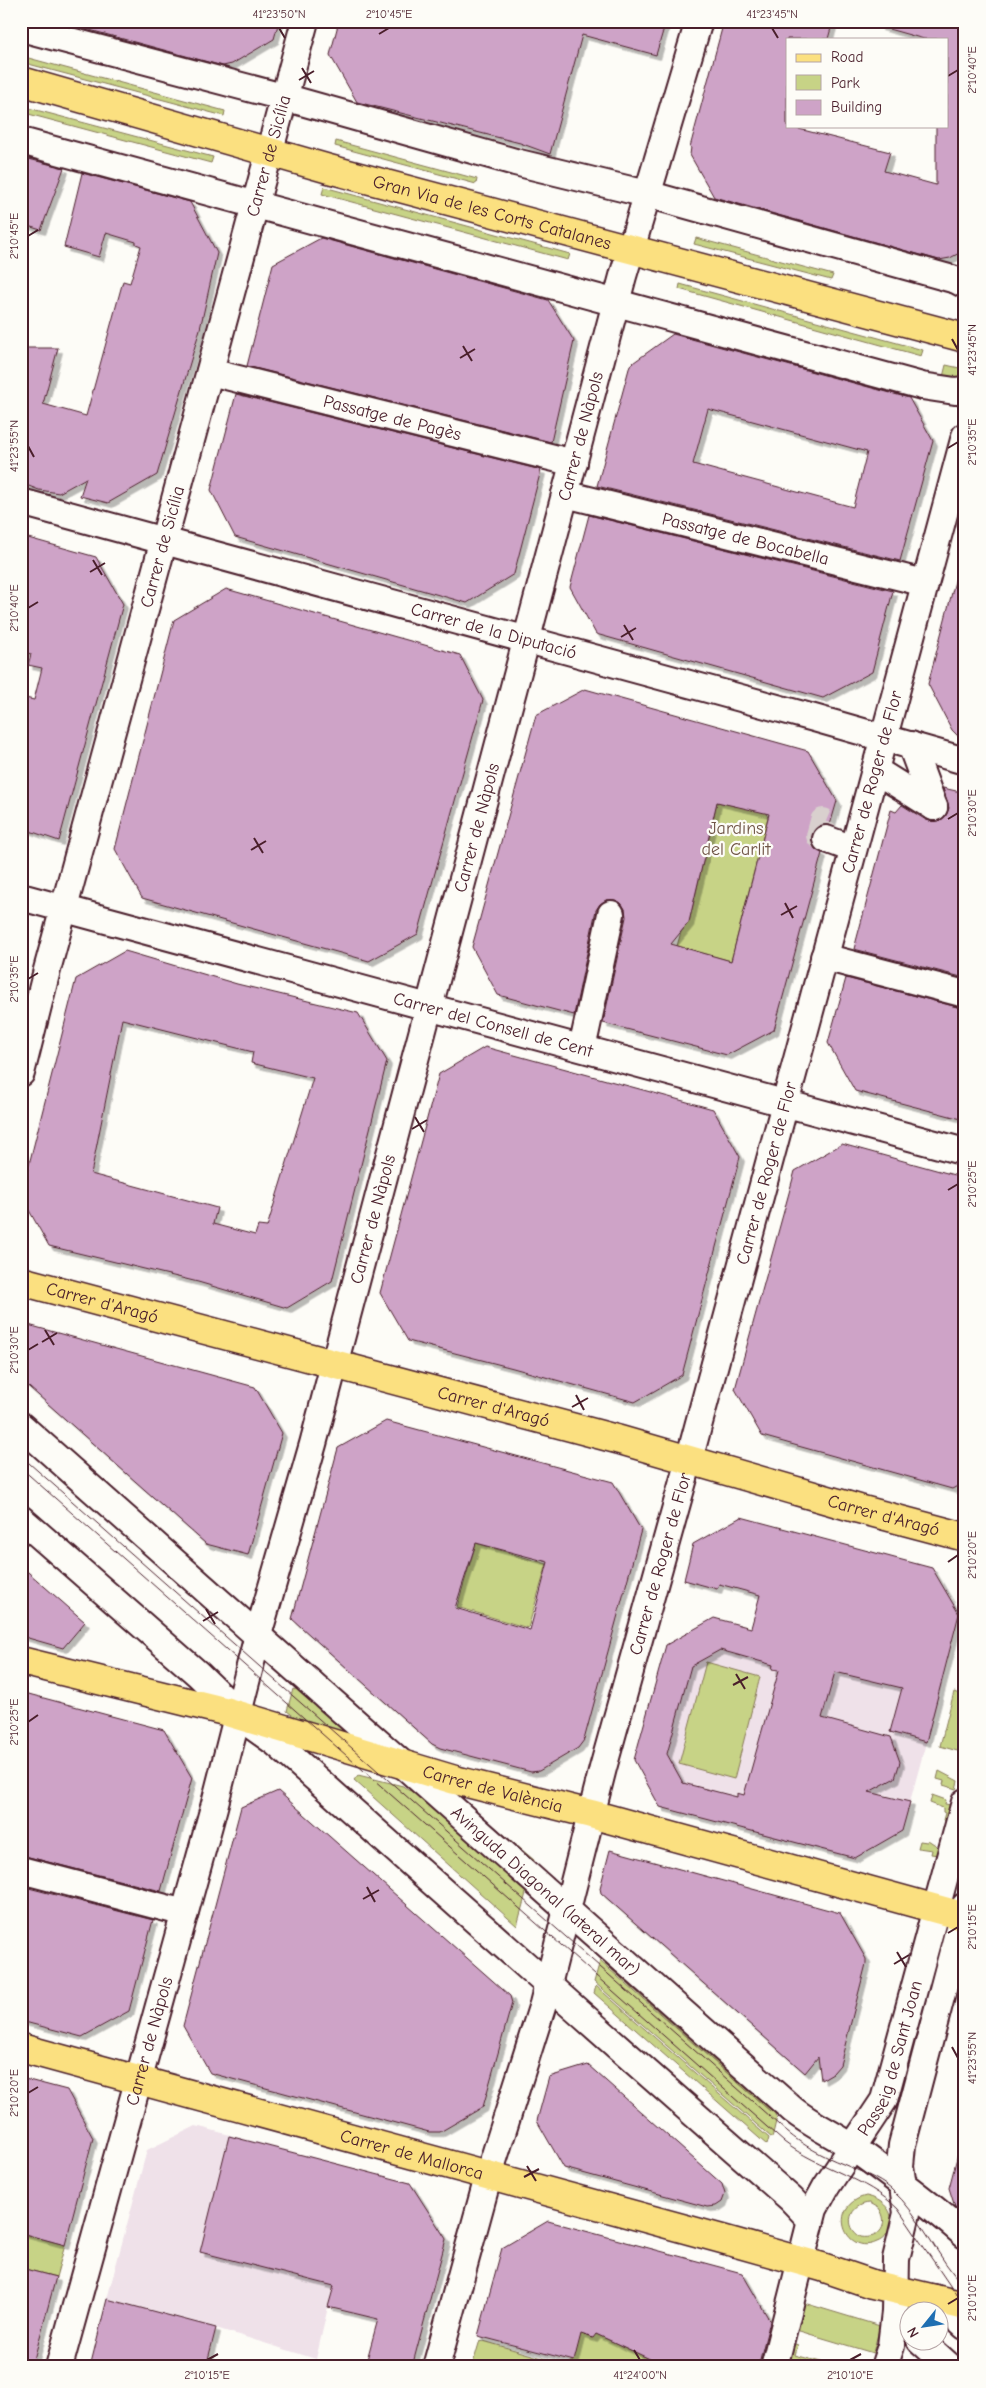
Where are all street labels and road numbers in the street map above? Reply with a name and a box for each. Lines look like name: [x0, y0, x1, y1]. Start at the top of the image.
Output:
street label: Carrer de Sicília: [242, 93, 295, 219]
street label: Gran Via de les Corts Catalanes: [371, 171, 613, 254]
street label: Carrer de Nàpols: [554, 369, 608, 503]
street label: Passatge de Pagès: [321, 391, 463, 445]
street label: Carrer de Sicília: [136, 484, 189, 610]
street label: Passatge de Bocabella: [660, 508, 831, 570]
street label: Carrer de la Diputació: [408, 599, 579, 664]
street label: Carrer de Roger de Flor: [838, 688, 907, 876]
street label: Carrer de Nàpols: [450, 761, 504, 895]
street label: Carrer del Consell de Cent: [391, 988, 596, 1062]
street label: Carrer de Roger de Flor: [732, 1079, 802, 1267]
street label: Carrer de Nàpols: [346, 1152, 400, 1286]
street label: Carrer d'Aragó: [44, 1278, 160, 1328]
street label: Carrer d'Aragó: [435, 1382, 552, 1432]
street label: Carrer de Roger de Flor: [625, 1470, 696, 1658]
street label: Carrer d'Aragó: [825, 1490, 942, 1541]
street label: Carrer de València: [420, 1761, 565, 1818]
street label: Avinguda Diagonal (lateral mar): [447, 1802, 644, 1981]
street label: Carrer de Nàpols: [122, 1975, 177, 2108]
street label: Passeig de Sant Joan: [853, 1978, 927, 2140]
street label: Carrer de Mallorca: [338, 2125, 486, 2184]

